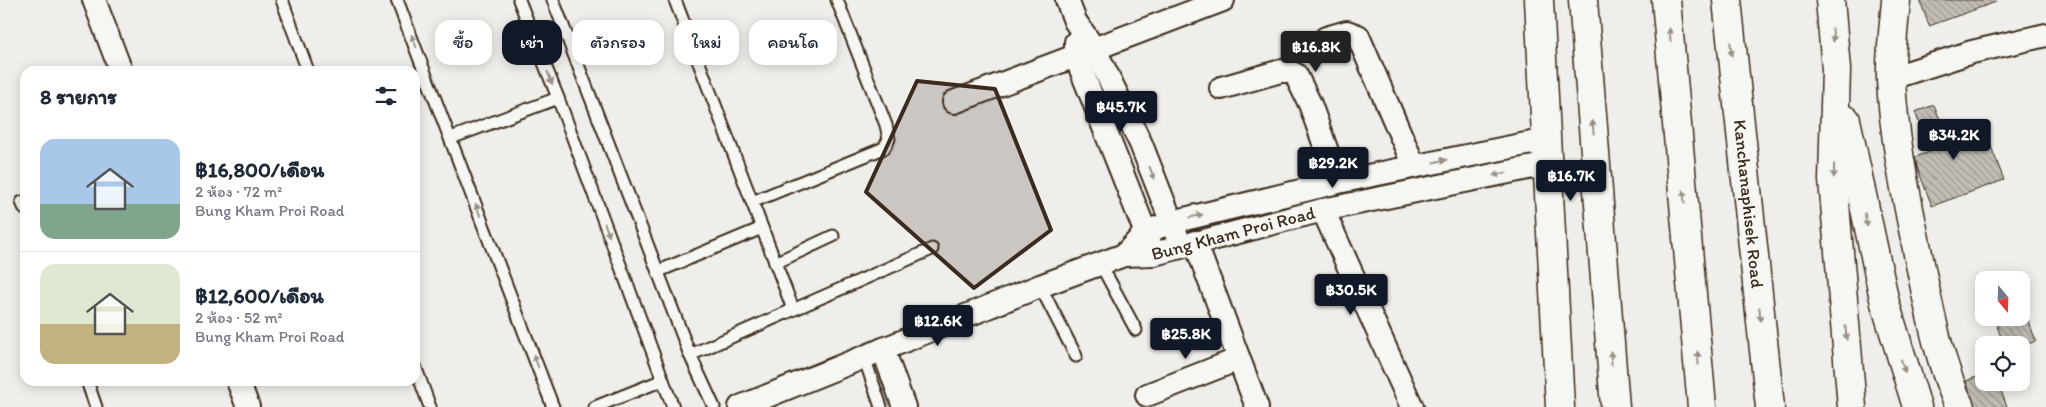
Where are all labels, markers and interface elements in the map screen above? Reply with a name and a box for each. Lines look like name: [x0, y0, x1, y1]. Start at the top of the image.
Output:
chip: ซื้อ: [435, 20, 492, 65]
chip: เช่า: [502, 20, 562, 65]
chip: ตัวกรอง: [572, 20, 664, 65]
chip: ใหม่: [674, 20, 739, 65]
chip: คอนโด: [749, 20, 837, 65]
one-way arrow: [1665, 26, 1673, 42]
one-way arrow: [1829, 27, 1837, 43]
pin: ฿16.8K: [1275, 30, 1357, 73]
one-way arrow: [410, 34, 417, 49]
text: ฿16.8K: [1292, 37, 1340, 56]
one-way arrow: [1727, 41, 1735, 57]
one-way arrow: [546, 71, 554, 86]
icon: filters: [372, 82, 400, 110]
text: 8 รายการ: [40, 84, 117, 109]
pin: ฿45.7K: [1080, 90, 1162, 133]
text: ฿45.7K: [1096, 97, 1146, 116]
one-way arrow: [1589, 118, 1597, 134]
street label: Kanchanaphisek Road: [1729, 119, 1768, 289]
pin: ฿34.2K: [1913, 119, 1995, 161]
text: ฿34.2K: [1929, 125, 1979, 144]
pin: ฿29.2K: [1292, 146, 1374, 189]
text: ฿29.2K: [1308, 153, 1358, 172]
text: ฿16,800/เดือน: [195, 157, 324, 182]
one-way arrow: [1432, 157, 1447, 165]
icon: home: [80, 159, 140, 219]
pin: ฿16.7K: [1530, 160, 1612, 202]
one-way arrow: [1829, 163, 1837, 179]
one-way arrow: [1149, 166, 1157, 180]
text: ฿16.7K: [1547, 166, 1595, 185]
one-way arrow: [1492, 170, 1507, 178]
text: 2 ห้อง · 72 m²: [195, 182, 282, 201]
one-way arrow: [1680, 188, 1688, 204]
text: Bung Kham Proi Road: [195, 201, 345, 220]
street label: Bung Kham Proi Road: [1149, 201, 1318, 265]
one-way arrow: [474, 202, 481, 217]
one-way arrow: [1188, 212, 1203, 220]
one-way arrow: [1862, 213, 1870, 228]
one-way arrow: [603, 223, 611, 238]
north arrow: [1975, 271, 2030, 326]
map controls: [1975, 271, 2030, 391]
pin: ฿30.5K: [1310, 274, 1392, 316]
text: ฿30.5K: [1326, 280, 1376, 299]
text: ฿12,600/เดือน: [195, 283, 324, 308]
icon: home: [80, 284, 140, 344]
pin: ฿12.6K: [897, 304, 979, 347]
one-way arrow: [1756, 307, 1764, 323]
text: 2 ห้อง · 52 m²: [195, 308, 283, 327]
text: ฿12.6K: [914, 311, 962, 330]
pin: ฿25.8K: [1145, 318, 1227, 360]
text: ฿25.8K: [1161, 324, 1211, 343]
one-way arrow: [1842, 325, 1850, 341]
text: Bung Kham Proi Road: [195, 327, 345, 346]
button: locate: [1975, 336, 2030, 391]
one-way arrow: [1607, 350, 1615, 366]
one-way arrow: [1694, 350, 1702, 366]
one-way arrow: [532, 354, 539, 369]
one-way arrow: [1900, 359, 1907, 374]

